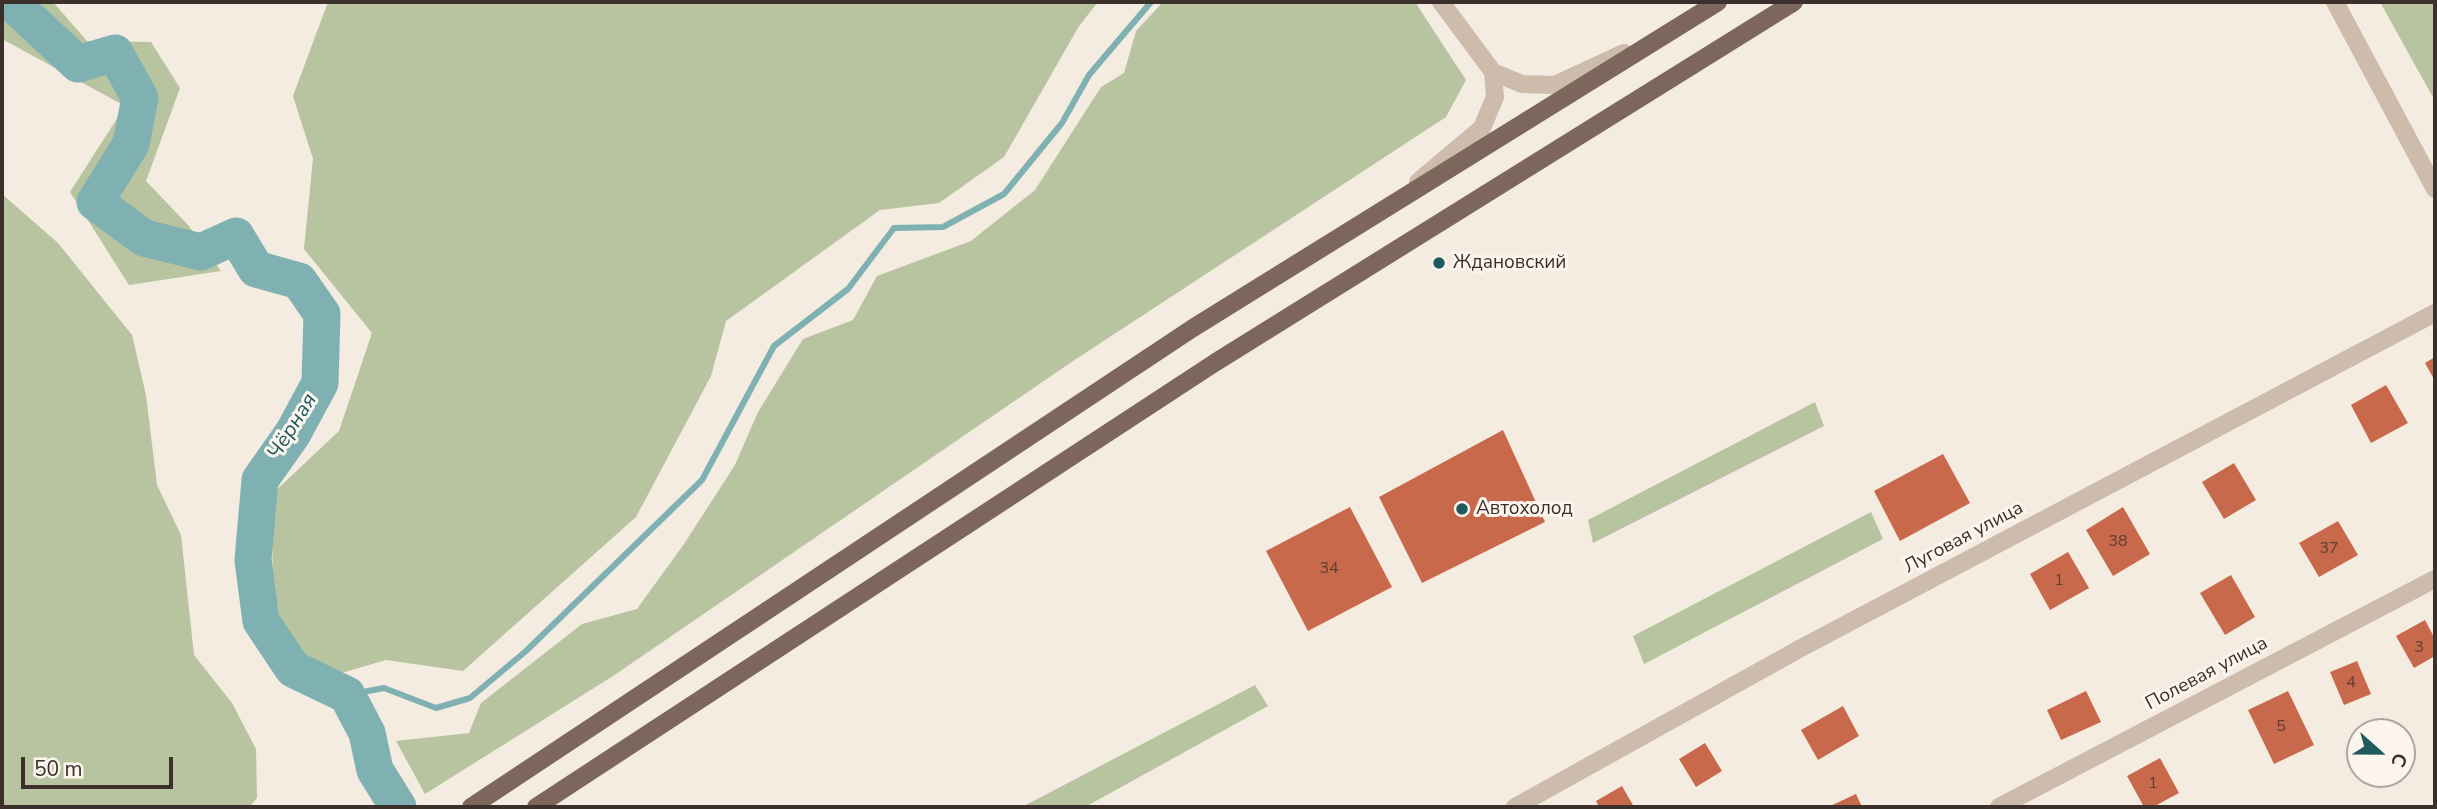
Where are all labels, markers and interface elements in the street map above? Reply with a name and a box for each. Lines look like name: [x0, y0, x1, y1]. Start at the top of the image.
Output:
place label: Ждановский: [1453, 252, 1566, 274]
marker: Ждановский: [1431, 255, 1447, 271]
water label: Чёрная: [263, 389, 323, 465]
street label: Луговая улица: [1900, 497, 2028, 579]
place label: Автохолод: [1476, 498, 1573, 520]
marker: Автохолод: [1454, 501, 1470, 517]
house number: 38: [2108, 532, 2128, 552]
house number: 37: [2319, 539, 2339, 559]
house number: 34: [1319, 559, 1339, 579]
house number: 1: [2054, 571, 2064, 591]
street label: Полевая улица: [2142, 632, 2272, 716]
house number: 3: [2414, 638, 2424, 658]
house number: 4: [2346, 673, 2356, 693]
house number: 5: [2276, 717, 2286, 737]
north arrow: [2346, 718, 2416, 788]
scale bar: [24, 742, 177, 786]
text: С: [2384, 749, 2413, 770]
text: 50 m: [34, 755, 83, 783]
house number: 1: [2148, 774, 2158, 794]

